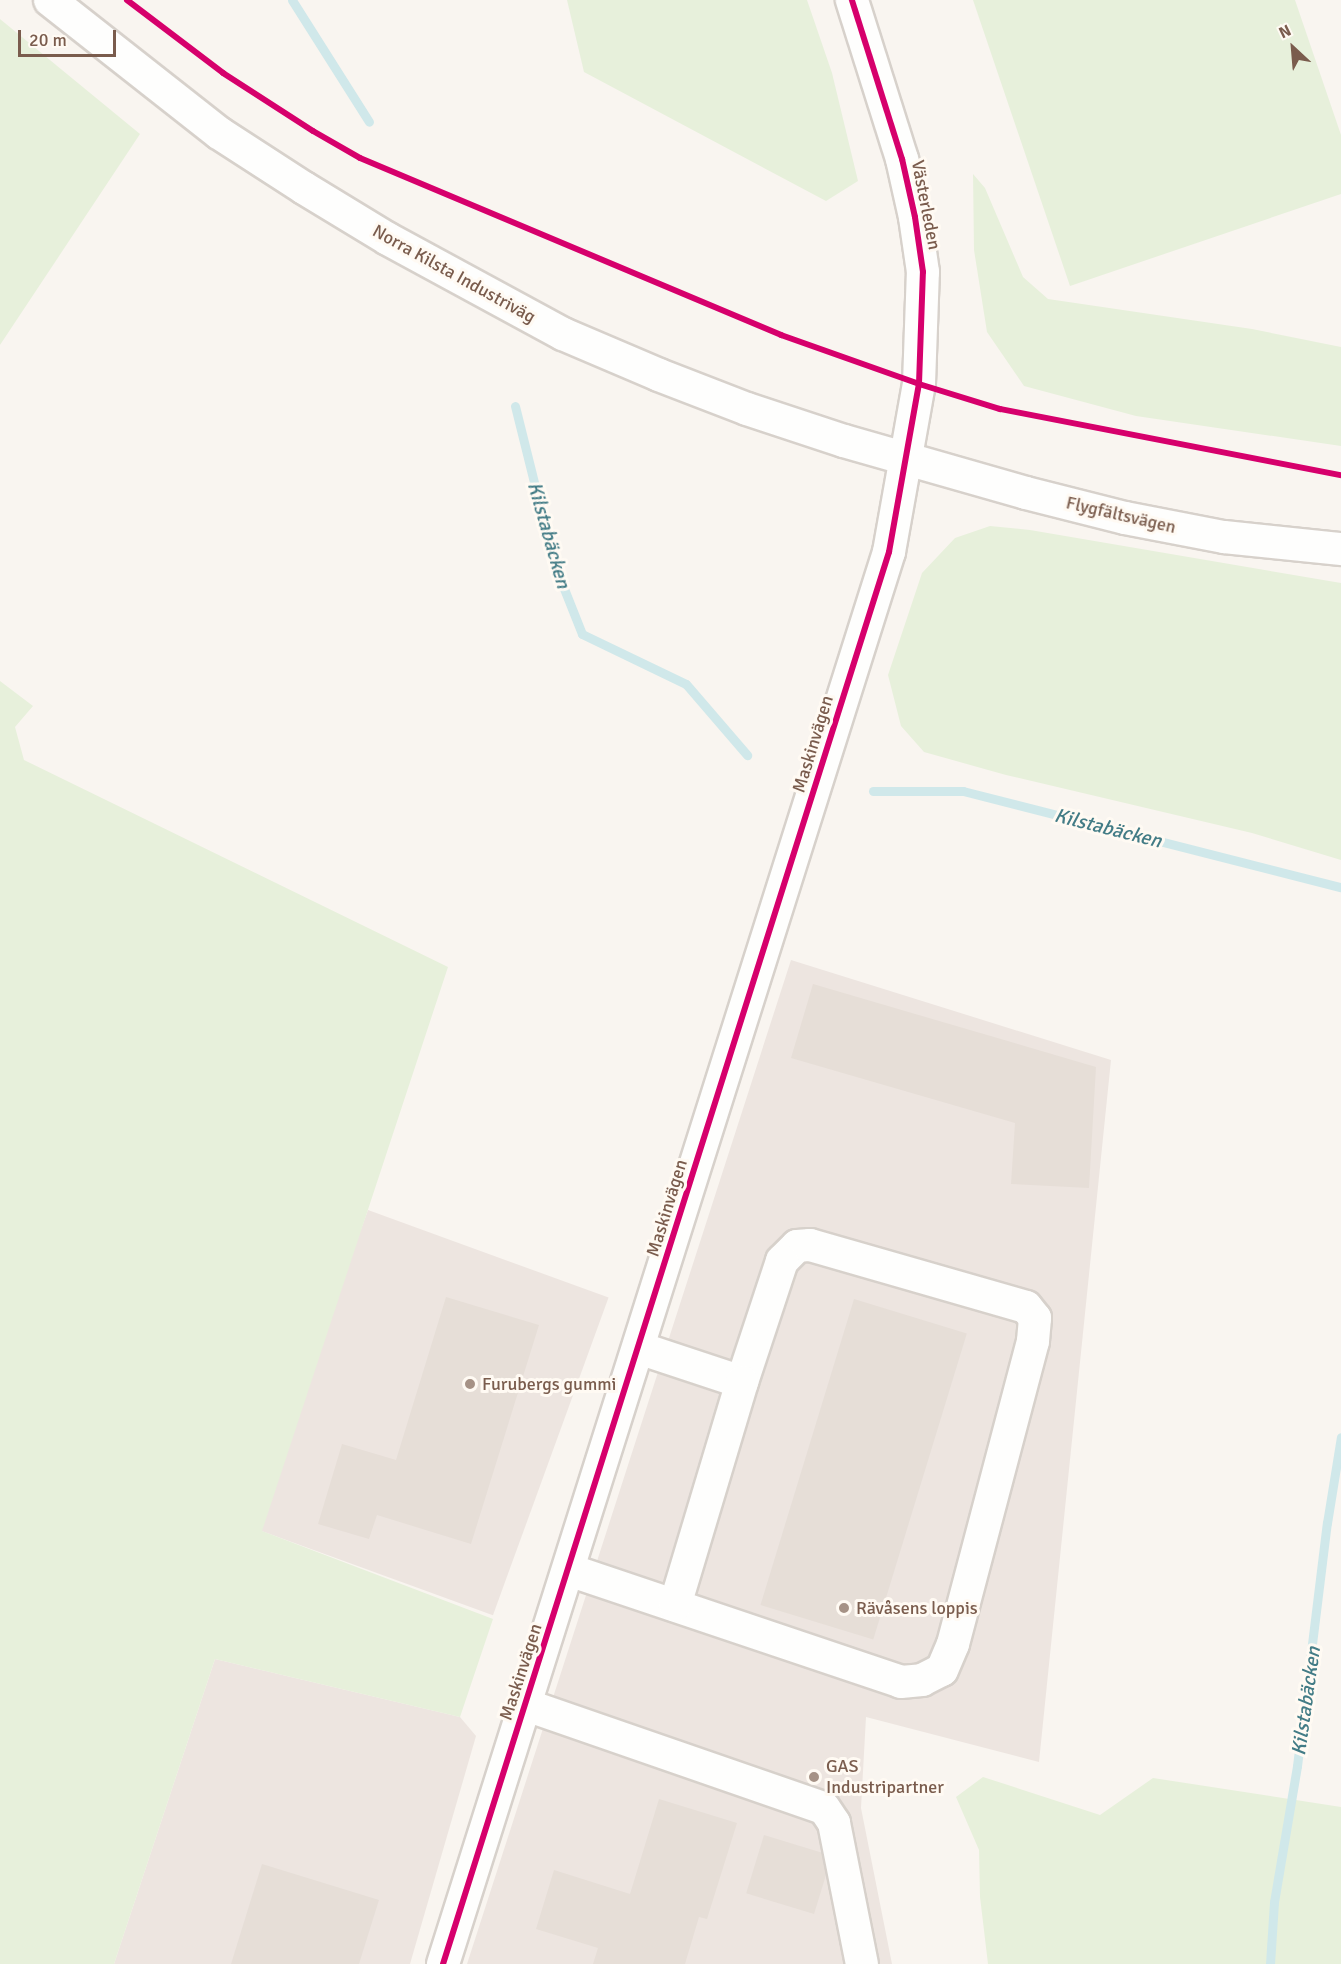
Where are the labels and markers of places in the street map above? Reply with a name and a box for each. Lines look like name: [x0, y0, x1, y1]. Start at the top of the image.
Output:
place label: Furubergs gummi: [482, 1373, 616, 1395]
marker: Furubergs gummi: [463, 1377, 477, 1391]
place label: Rävåsens loppis: [856, 1597, 978, 1619]
marker: Rävåsens loppis: [837, 1601, 851, 1615]
place label: GAS Industripartner: [826, 1756, 944, 1798]
marker: GAS Industripartner: [807, 1770, 821, 1784]

